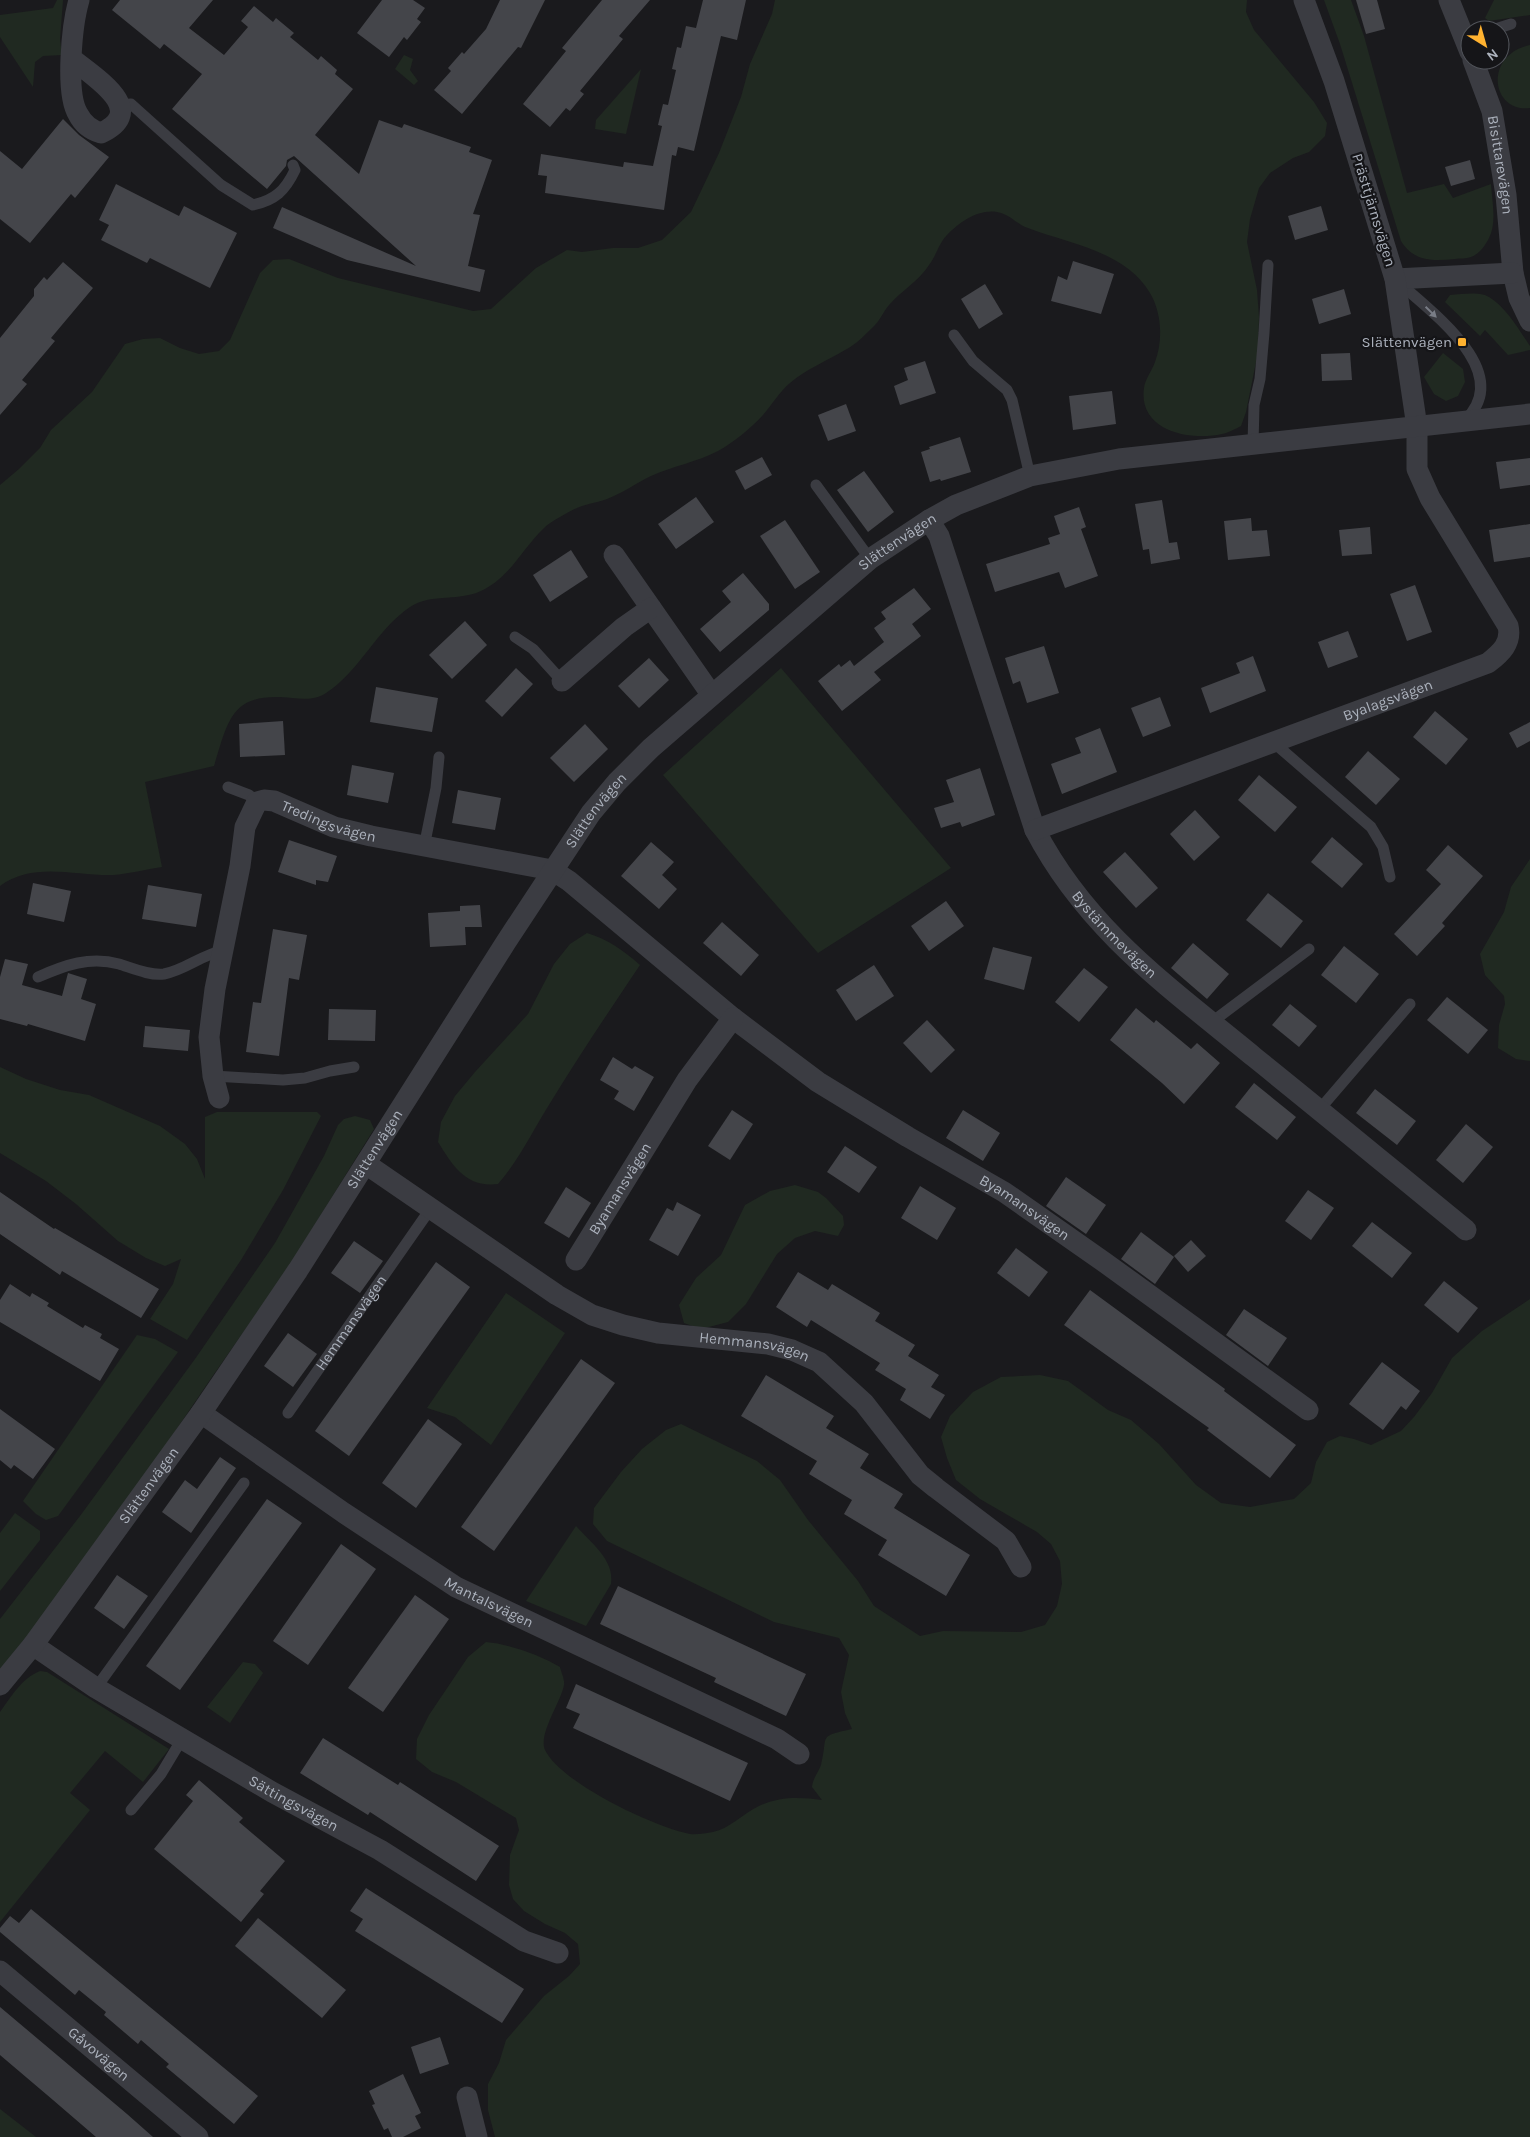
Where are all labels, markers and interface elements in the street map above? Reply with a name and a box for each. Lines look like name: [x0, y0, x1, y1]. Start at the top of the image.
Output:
north arrow: [1460, 20, 1510, 70]
text: N: [1483, 45, 1502, 65]
street label: Bisittarevägen: [1484, 114, 1517, 215]
street label: Prästtjärnsvägen: [1348, 151, 1400, 269]
one-way arrow: [1424, 306, 1436, 318]
place label: Slättenvägen: [1361, 333, 1452, 351]
marker: Slättenvägen: [1456, 336, 1468, 348]
street label: Slättenvägen: [854, 509, 939, 574]
street label: Byalagsvägen: [1340, 675, 1435, 725]
street label: Slättenvägen: [561, 769, 630, 852]
street label: Tredingsvägen: [279, 796, 378, 846]
street label: Bystämmevägen: [1068, 887, 1161, 982]
street label: Slättenvägen: [343, 1106, 406, 1192]
street label: Byamansvägen: [585, 1139, 655, 1238]
street label: Byamansvägen: [976, 1171, 1073, 1244]
street label: Hemmansvägen: [311, 1272, 390, 1374]
street label: Hemmansvägen: [698, 1328, 812, 1366]
street label: Slättenvägen: [115, 1443, 182, 1527]
street label: Mantalsvägen: [441, 1573, 537, 1631]
street label: Sättingsvägen: [245, 1771, 342, 1835]
street label: Gåvovägen: [64, 2023, 133, 2085]

